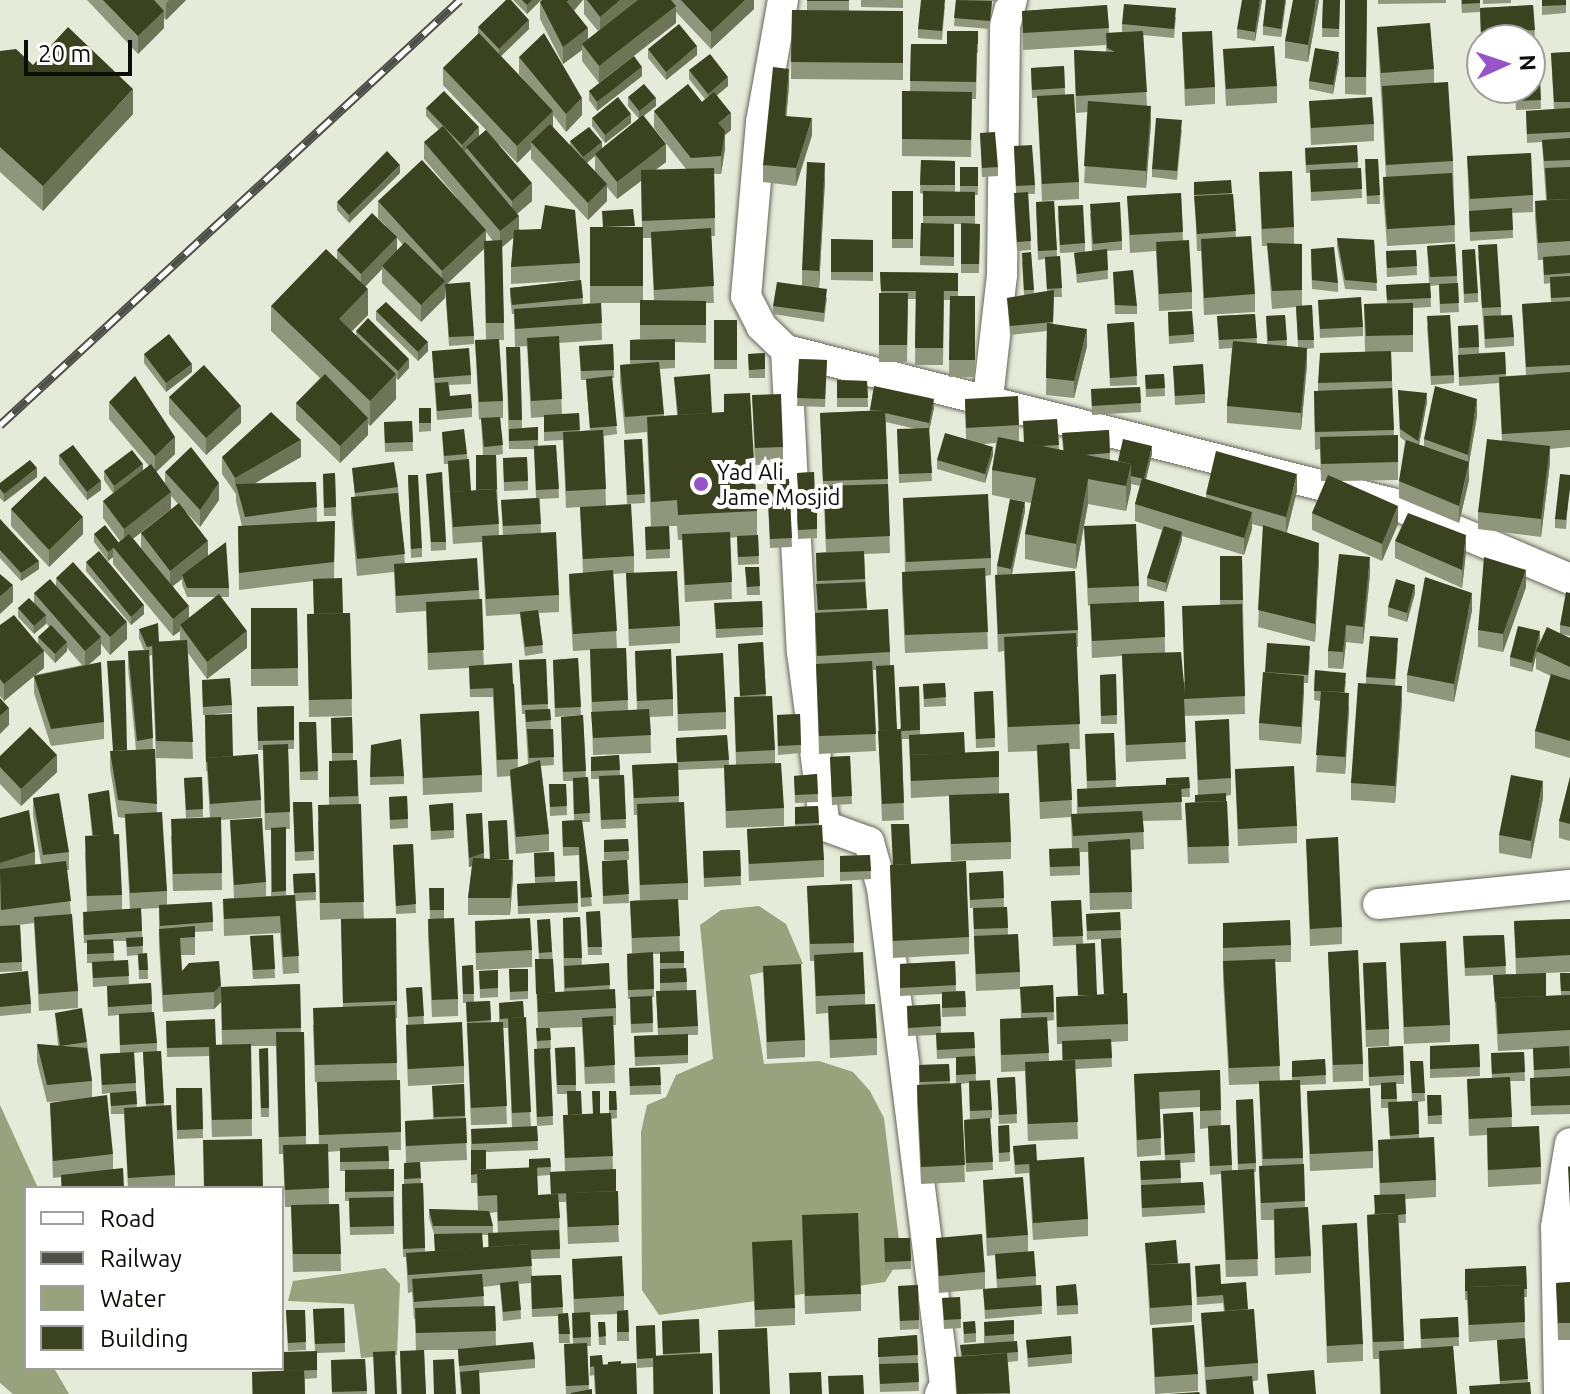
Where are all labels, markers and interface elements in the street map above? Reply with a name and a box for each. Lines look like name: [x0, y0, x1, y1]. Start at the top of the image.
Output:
scale bar: [28, 24, 136, 74]
north arrow: [1466, 24, 1546, 104]
text: 20 m: [38, 40, 91, 67]
text: N: [1516, 54, 1541, 72]
place label: Yad Ali Jame Mosjid: [717, 458, 840, 510]
marker: Yad Ali Jame Mosjid: [692, 475, 710, 493]
legend: [24, 1186, 284, 1370]
text: Road: [100, 1205, 155, 1232]
text: Railway: [100, 1245, 182, 1272]
text: Water: [100, 1285, 166, 1312]
text: Building: [100, 1325, 188, 1352]

